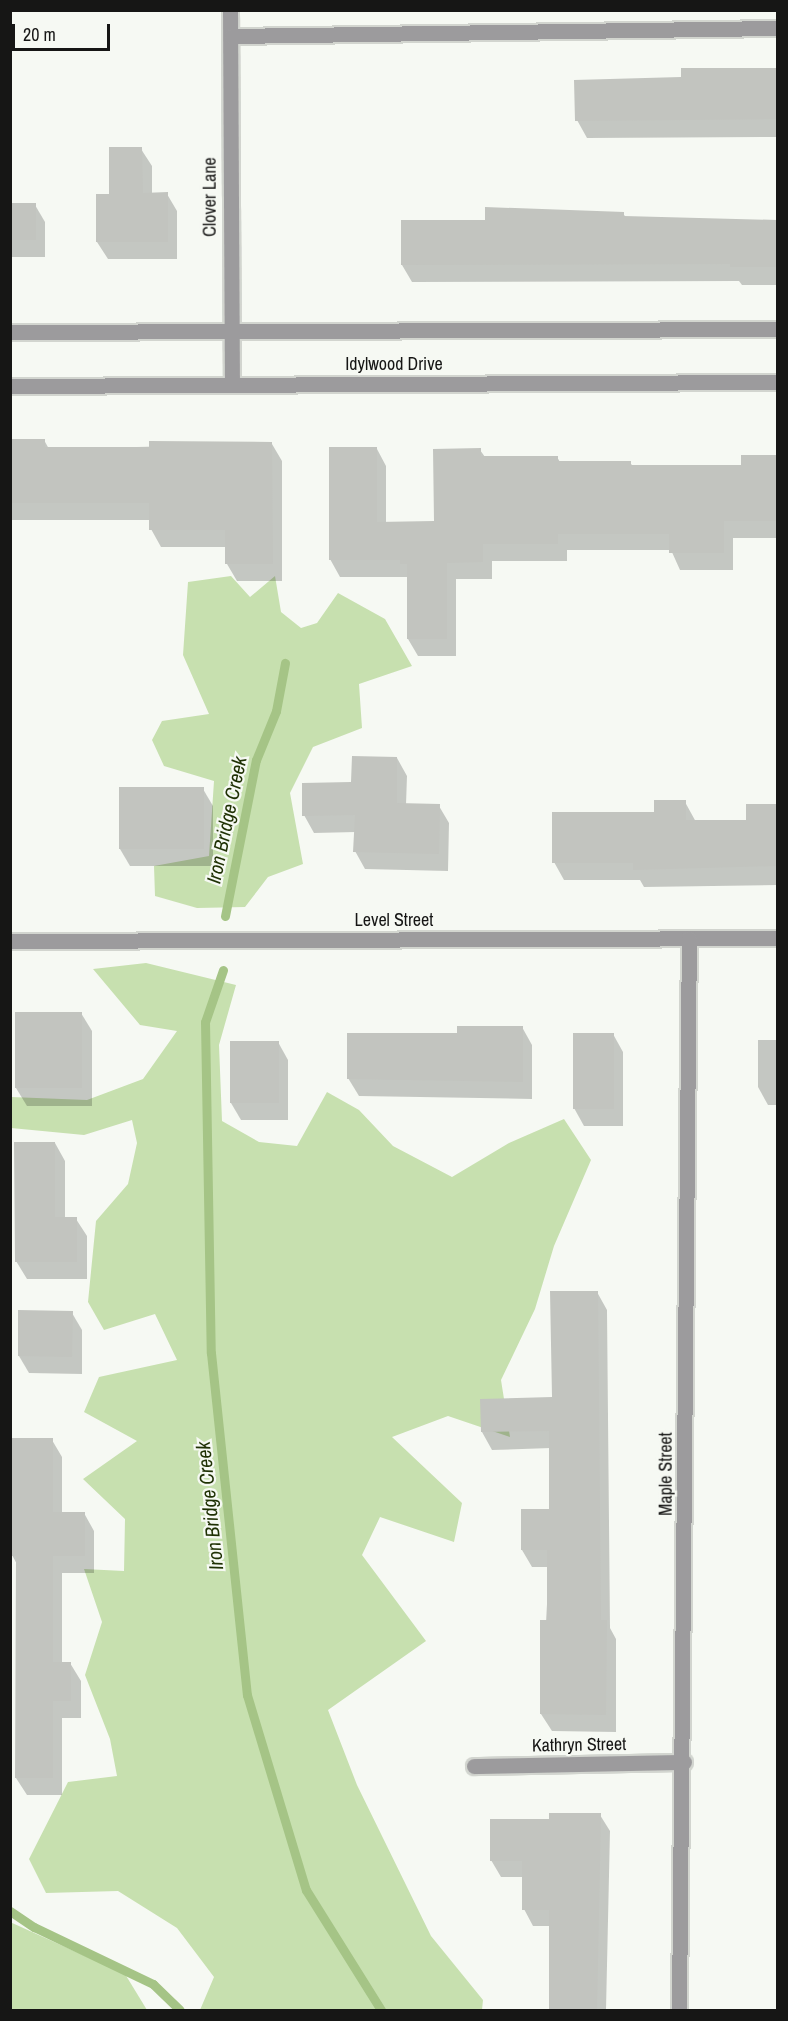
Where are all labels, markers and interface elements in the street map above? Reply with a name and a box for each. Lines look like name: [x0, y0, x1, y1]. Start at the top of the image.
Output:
scale bar: [15, 12, 112, 50]
text: 20 m: [23, 22, 56, 47]
street label: Clover Lane: [199, 157, 221, 237]
street label: Idylwood Drive: [345, 353, 443, 375]
water label: Iron Bridge Creek: [201, 754, 251, 886]
street label: Level Street: [355, 909, 433, 931]
street label: Maple Street: [655, 1432, 677, 1516]
water label: Iron Bridge Creek: [190, 1440, 228, 1572]
street label: Kathryn Street: [532, 1733, 626, 1757]

